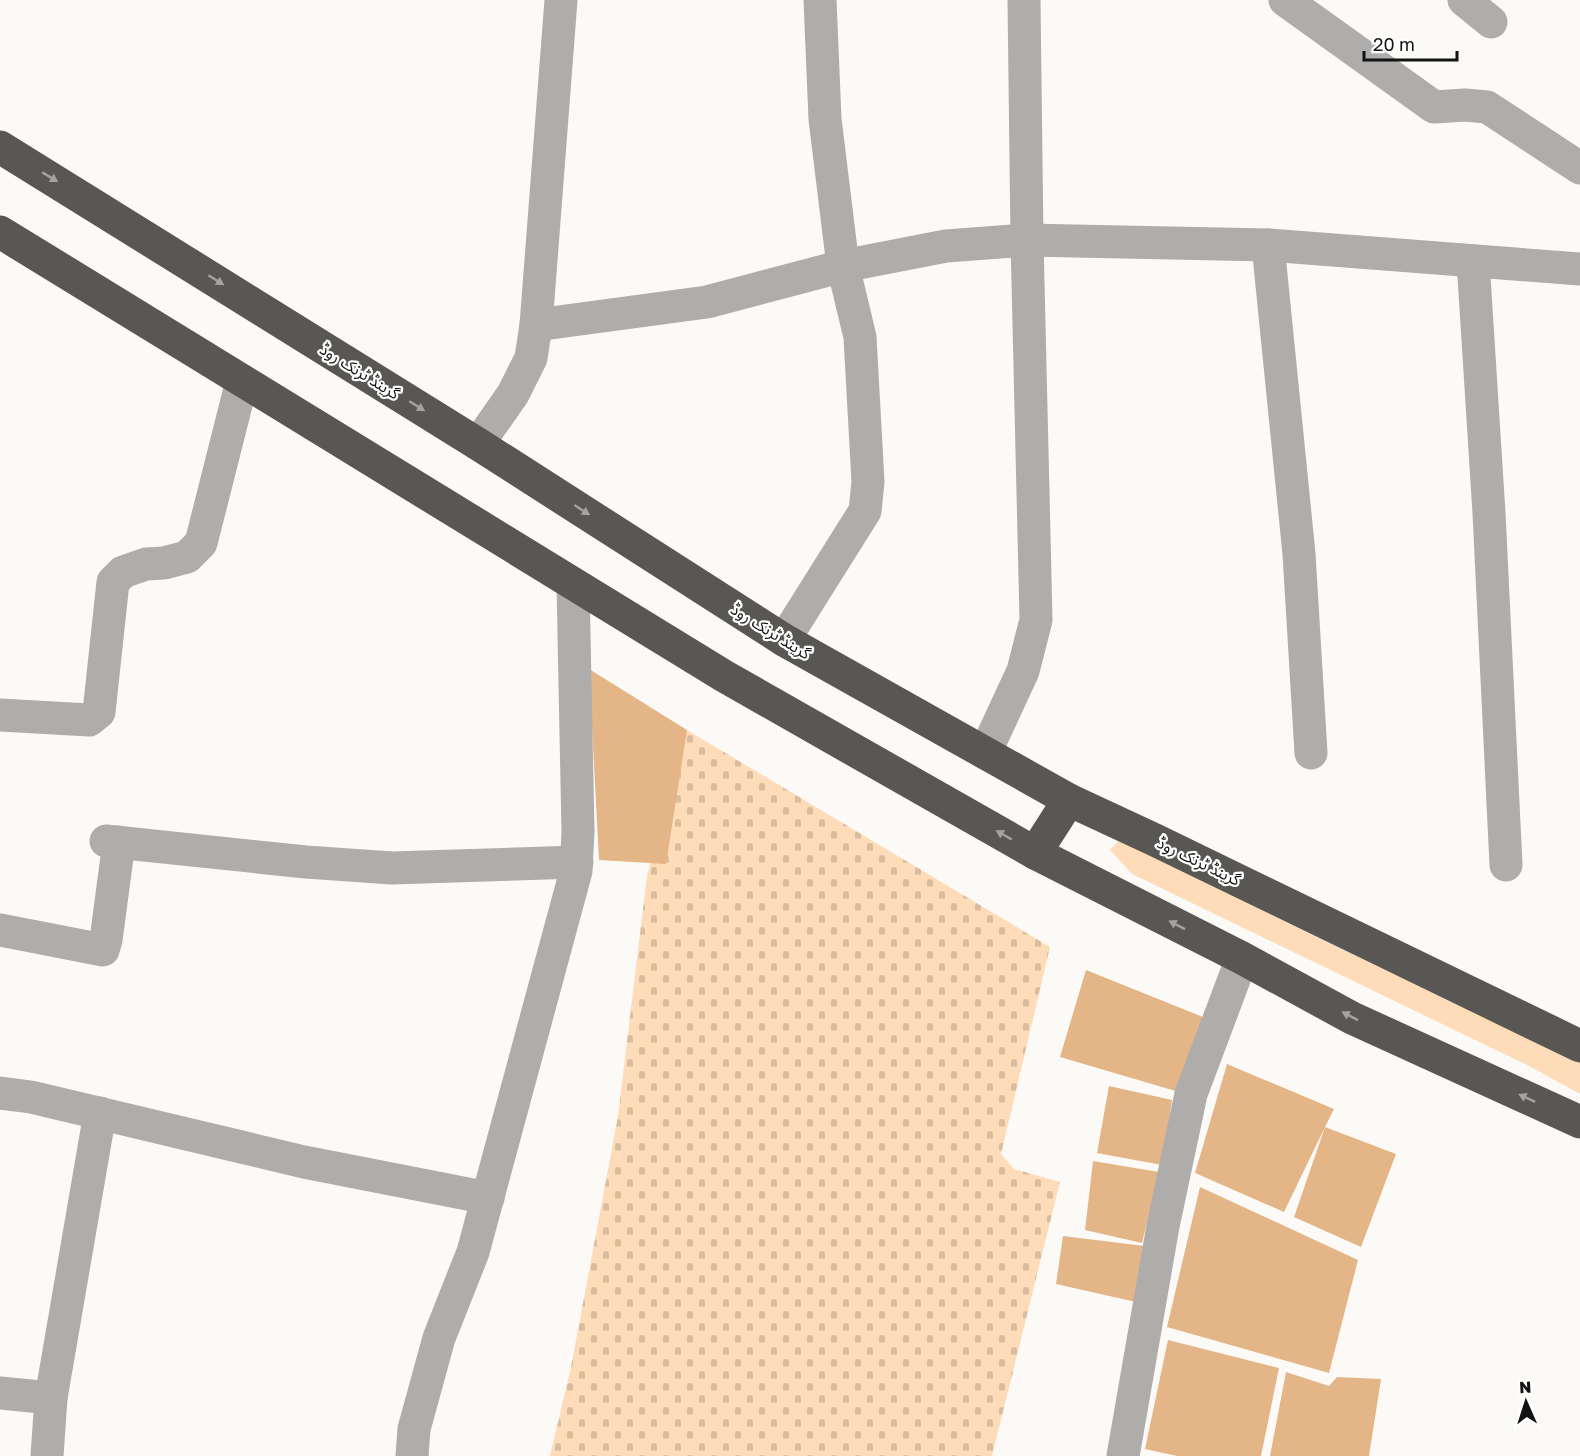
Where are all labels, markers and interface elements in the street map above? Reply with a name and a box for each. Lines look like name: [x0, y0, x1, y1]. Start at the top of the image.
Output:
scale bar: [1364, 24, 1457, 62]
text: 20 m: [1373, 33, 1415, 55]
one-way arrow: [42, 172, 58, 183]
one-way arrow: [208, 275, 224, 286]
street label: گرینڈ ٹرنک روڈ: [316, 339, 404, 404]
one-way arrow: [409, 400, 425, 411]
one-way arrow: [574, 504, 590, 515]
street label: گرینڈ ٹرنک روڈ: [727, 599, 815, 664]
one-way arrow: [996, 830, 1012, 841]
street label: گرینڈ ٹرنک روڈ: [1154, 832, 1244, 890]
one-way arrow: [1169, 920, 1186, 930]
one-way arrow: [1341, 1011, 1358, 1021]
one-way arrow: [1518, 1093, 1535, 1102]
north arrow: [1496, 1372, 1556, 1432]
text: N: [1519, 1377, 1532, 1397]

